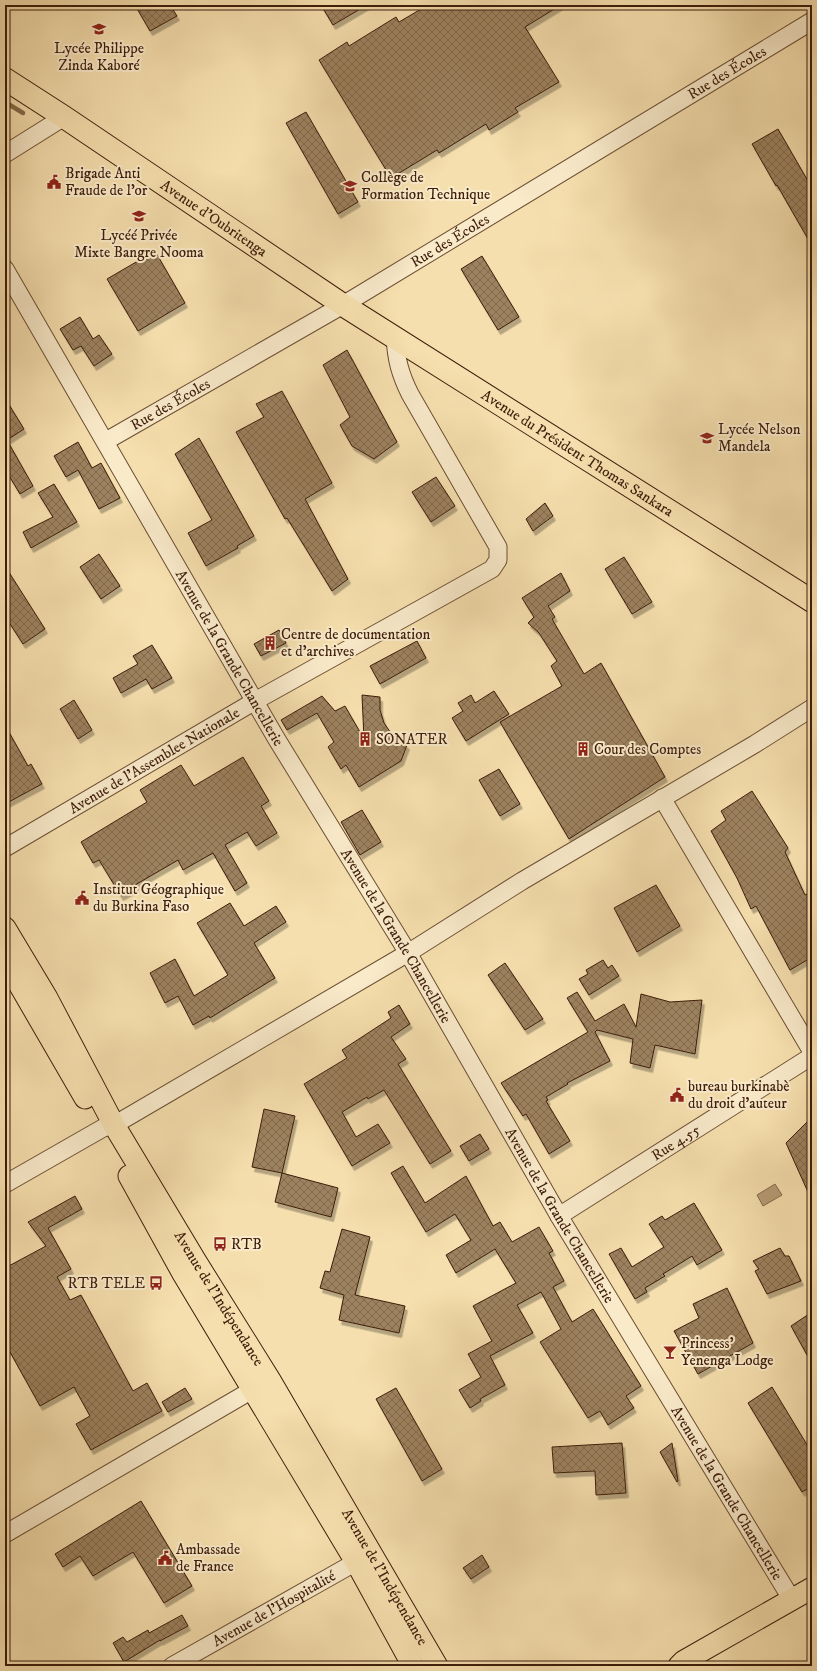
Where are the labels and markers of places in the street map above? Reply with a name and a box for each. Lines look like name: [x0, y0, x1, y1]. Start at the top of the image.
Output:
school or university icon: Lycée Philippe Zinda Kaboré: [91, 21, 107, 37]
place label: Lycée Philippe Zinda Kaboré: [54, 39, 144, 75]
place label: Brigade Anti Fraude de l'or: [65, 164, 148, 200]
place label: Collège de Formation Technique: [361, 168, 490, 204]
public building icon: Brigade Anti Fraude de l'or: [46, 174, 62, 190]
school or university icon: Collège de Formation Technique: [342, 178, 358, 194]
school or university icon: Lycéé Privée Mixte Bangre Nooma: [131, 208, 147, 224]
place label: Lycéé Privée Mixte Bangre Nooma: [74, 226, 204, 262]
place label: Lycée Nelson Mandela: [718, 420, 801, 456]
school or university icon: Lycée Nelson Mandela: [699, 430, 715, 446]
place label: Centre de documentation et d'archives: [281, 625, 430, 661]
building icon: Centre de documentation et d'archives: [262, 635, 278, 651]
place label: SONATER: [376, 730, 447, 749]
building icon: SONATER: [357, 731, 373, 747]
place label: Cour des Comptes: [594, 740, 701, 759]
building icon: Cour des Comptes: [575, 741, 591, 757]
place label: Institut Géographique du Burkina Faso: [93, 880, 224, 916]
public building icon: Institut Géographique du Burkina Faso: [74, 890, 90, 906]
place label: bureau burkinabè du droit d'auteur: [688, 1077, 789, 1113]
public building icon: bureau burkinabè du droit d'auteur: [669, 1087, 685, 1103]
place label: RTB: [231, 1235, 262, 1254]
bus stop icon: RTB: [212, 1236, 228, 1252]
place label: RTB TELE: [68, 1274, 145, 1293]
bus stop icon: RTB TELE: [148, 1275, 164, 1291]
place label: Princess' Yenenga Lodge: [681, 1334, 774, 1370]
bar icon: Princess' Yenenga Lodge: [662, 1344, 678, 1360]
place label: Ambassade de France: [176, 1540, 240, 1576]
public building icon: Ambassade de France: [157, 1550, 173, 1566]

